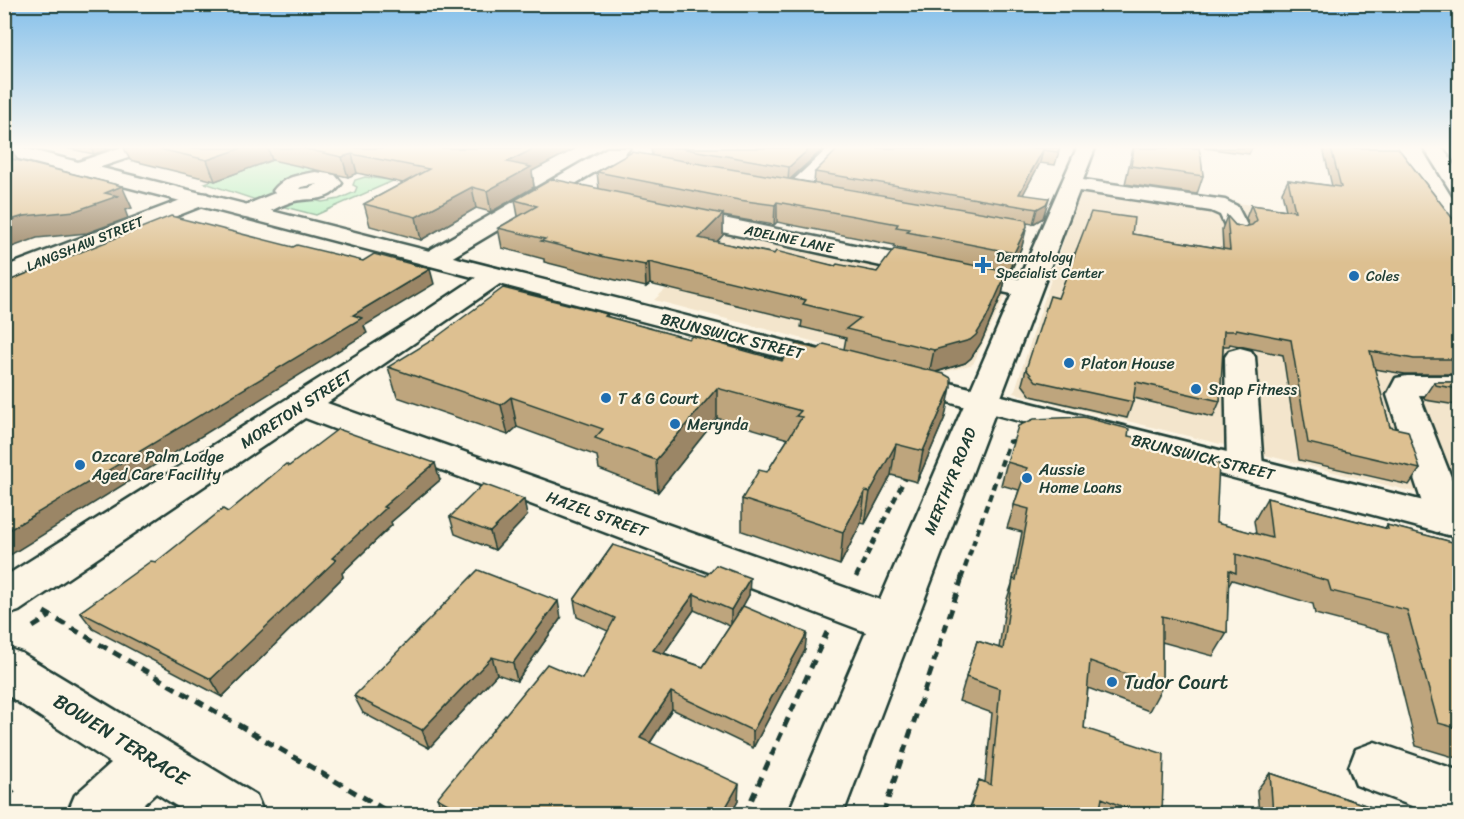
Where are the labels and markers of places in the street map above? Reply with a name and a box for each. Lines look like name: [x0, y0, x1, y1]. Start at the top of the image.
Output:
place label: Dermatology Specialist Center: [996, 245, 1105, 286]
marker: Dermatology Specialist Center: [974, 256, 992, 274]
place label: Coles: [1366, 264, 1400, 289]
marker: Coles: [1347, 269, 1361, 283]
place label: Platon House: [1081, 349, 1175, 378]
marker: Platon House: [1062, 356, 1076, 370]
place label: Snap Fitness: [1208, 375, 1298, 404]
marker: Snap Fitness: [1189, 382, 1203, 396]
place label: T & G Court: [618, 384, 699, 413]
marker: T & G Court: [599, 391, 613, 405]
place label: Merynda: [687, 410, 749, 439]
marker: Merynda: [668, 417, 682, 431]
place label: Ozcare Palm Lodge Aged Care Facility: [91, 442, 224, 489]
place label: Aussie Home Loans: [1038, 455, 1122, 502]
marker: Ozcare Palm Lodge Aged Care Facility: [73, 458, 87, 472]
marker: Aussie Home Loans: [1020, 471, 1034, 485]
place label: Tudor Court: [1124, 665, 1228, 700]
marker: Tudor Court: [1105, 675, 1119, 689]

